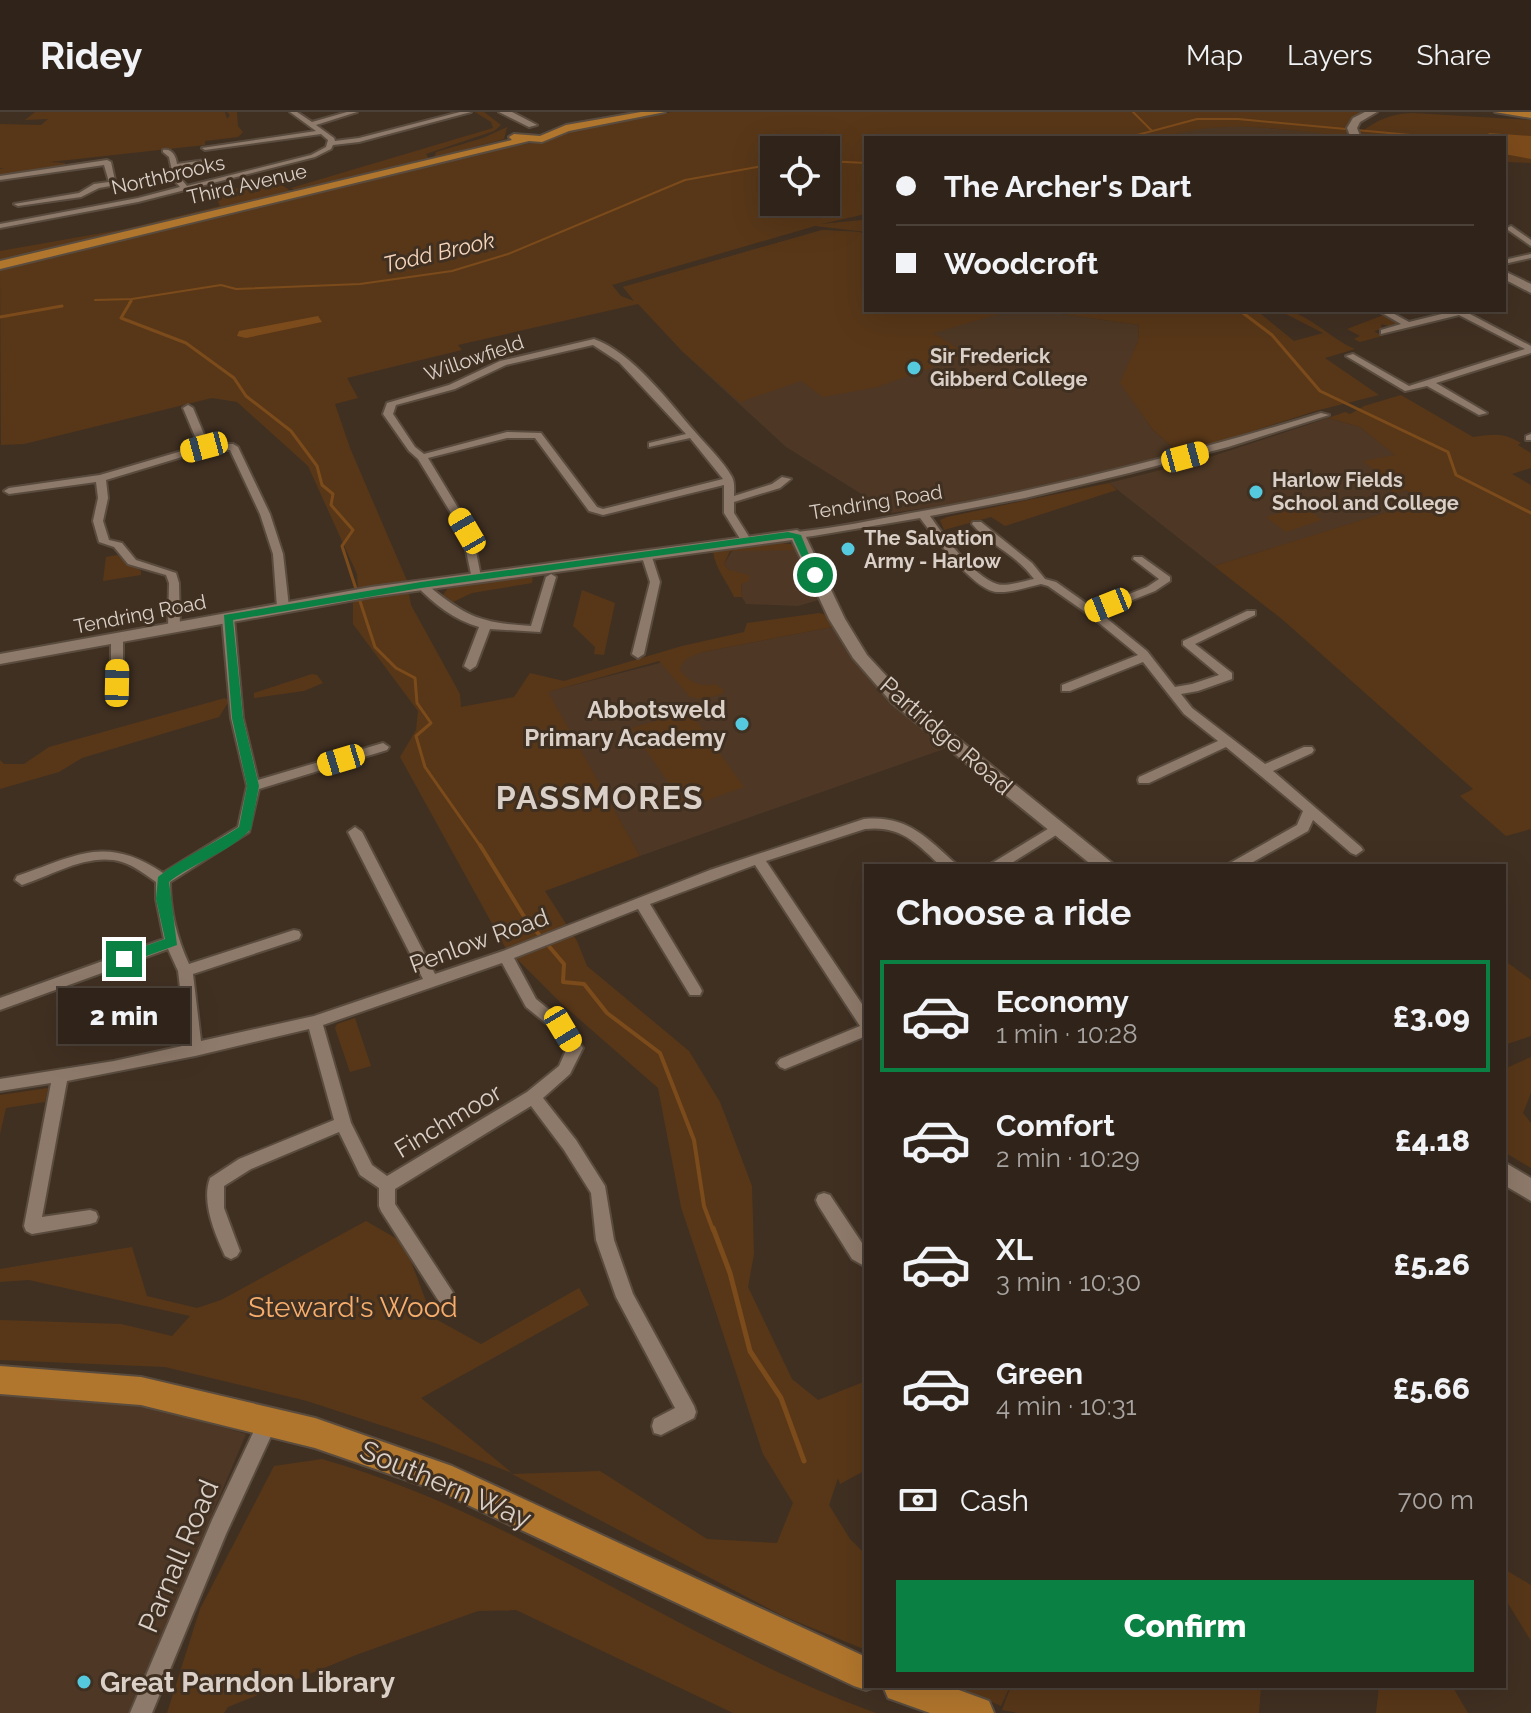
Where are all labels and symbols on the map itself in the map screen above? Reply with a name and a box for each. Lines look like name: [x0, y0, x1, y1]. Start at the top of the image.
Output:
street label: Northbrooks: [109, 150, 227, 200]
street label: Third Avenue: [185, 159, 309, 209]
water label: Todd Brook: [381, 227, 497, 277]
street label: Willowfield: [421, 330, 527, 386]
place label: Sir Frederick Gibberd College: [930, 344, 1087, 391]
marker: Sir Frederick Gibberd College: [905, 359, 923, 377]
car: [178, 429, 230, 465]
car: [1159, 439, 1211, 475]
place label: Harlow Fields School and College: [1272, 468, 1459, 515]
street label: Tendring Road: [808, 480, 944, 524]
marker: Harlow Fields School and College: [1247, 483, 1265, 501]
car: [445, 504, 489, 558]
place label: The Salvation Army - Harlow: [864, 526, 1001, 573]
marker: The Salvation Army - Harlow: [839, 540, 857, 558]
route start: [797, 557, 833, 593]
car: [1081, 585, 1135, 625]
street label: Tendring Road: [72, 589, 208, 639]
car: [105, 659, 129, 707]
street label: Partridge Road: [874, 670, 1018, 801]
place label: Abbotsweld Primary Academy: [524, 695, 726, 752]
marker: Abbotsweld Primary Academy: [733, 715, 751, 733]
car: [315, 742, 367, 778]
district label: PASSMORES: [496, 779, 704, 816]
street label: Penlow Road: [405, 902, 552, 979]
route end: [106, 941, 142, 977]
callout: 2 min: [58, 987, 190, 1043]
car: [540, 1002, 586, 1056]
street label: Finchmoor: [389, 1077, 507, 1164]
park label: Steward's Wood: [248, 1291, 458, 1324]
street label: Southern Way: [355, 1434, 536, 1535]
street label: Parnall Road: [132, 1475, 225, 1637]
place label: Great Parndon Library: [100, 1666, 396, 1699]
marker: Great Parndon Library: [75, 1673, 93, 1691]

